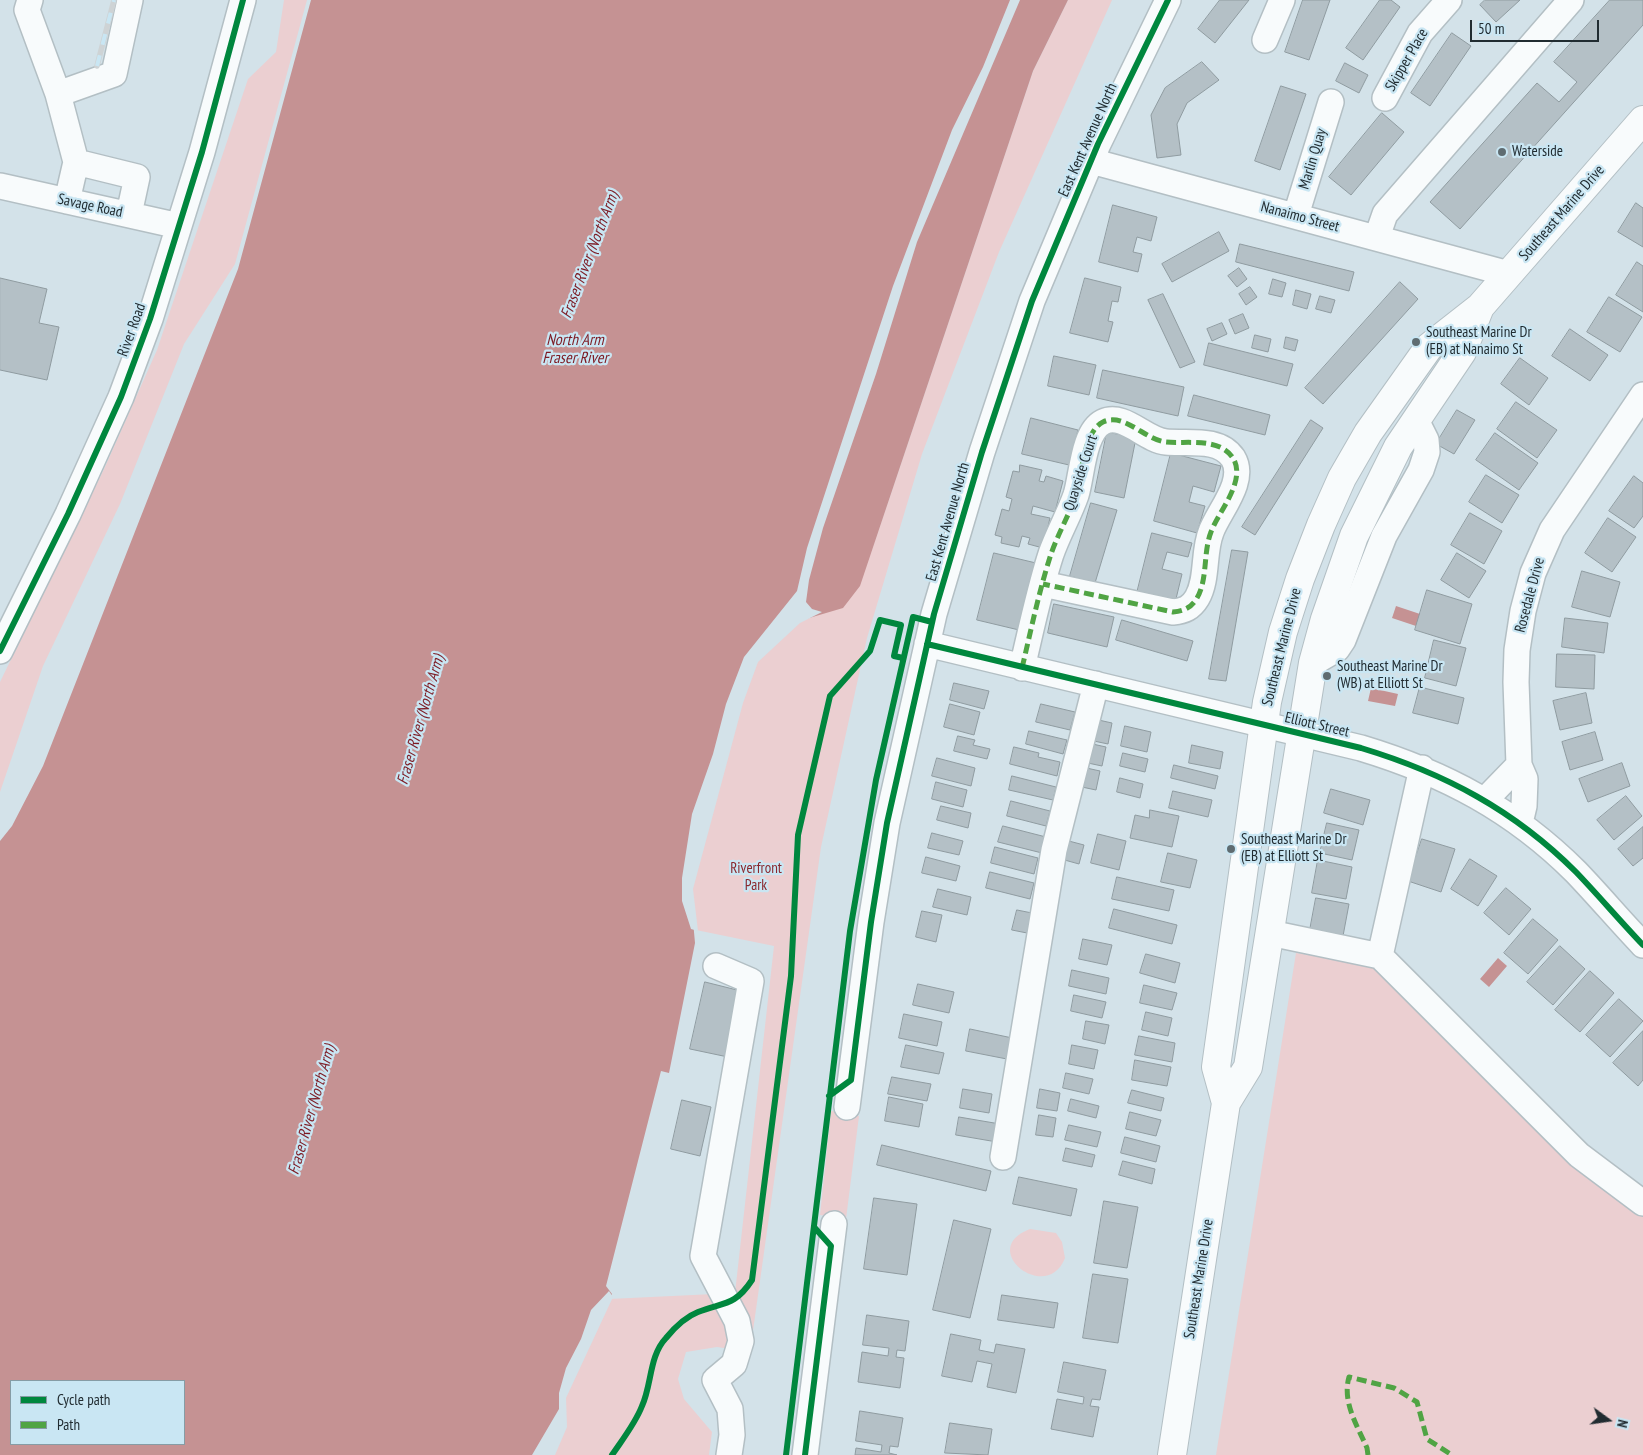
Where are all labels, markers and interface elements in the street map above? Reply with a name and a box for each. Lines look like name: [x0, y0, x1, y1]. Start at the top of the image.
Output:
scale bar: [1473, 10, 1602, 42]
text: 50 m: [1478, 19, 1504, 38]
street label: Skipper Place: [1382, 25, 1432, 95]
street label: East Kent Avenue North: [1055, 80, 1121, 200]
street label: Marlin Quay: [1295, 126, 1331, 192]
place label: Waterside: [1512, 143, 1563, 161]
marker: Waterside: [1496, 146, 1508, 158]
street label: Southeast Marine Drive: [1516, 161, 1608, 265]
water label: Fraser River (North Arm): [557, 189, 623, 321]
street label: Savage Road: [56, 190, 124, 222]
street label: Nanaimo Street: [1259, 198, 1341, 236]
street label: River Road: [114, 301, 150, 359]
place label: Southeast Marine Dr (EB) at Nanaimo St: [1426, 324, 1532, 359]
water label: North Arm Fraser River: [542, 330, 608, 368]
marker: Southeast Marine Dr (EB) at Nanaimo St: [1410, 336, 1422, 348]
street label: Quayside Court: [1060, 433, 1102, 513]
street label: East Kent Avenue North: [922, 461, 974, 583]
street label: Rosedale Drive: [1511, 555, 1549, 635]
street label: Southeast Marine Drive: [1259, 586, 1305, 708]
water label: Fraser River (North Arm): [393, 653, 449, 787]
place label: Southeast Marine Dr (WB) at Elliott St: [1337, 658, 1443, 693]
marker: Southeast Marine Dr (WB) at Elliott St: [1321, 670, 1333, 682]
street label: Elliott Street: [1283, 709, 1351, 741]
place label: Southeast Marine Dr (EB) at Elliott St: [1241, 831, 1347, 866]
marker: Southeast Marine Dr (EB) at Elliott St: [1225, 843, 1237, 855]
park label: Riverfront Park: [730, 860, 782, 895]
water label: Fraser River (North Arm): [284, 1043, 340, 1177]
street label: Southeast Marine Drive: [1181, 1218, 1217, 1340]
legend: [10, 1380, 185, 1445]
text: Cycle path: [57, 1390, 110, 1409]
north arrow: [1583, 1395, 1633, 1445]
text: Path: [57, 1415, 80, 1434]
text: N: [1613, 1418, 1632, 1429]

